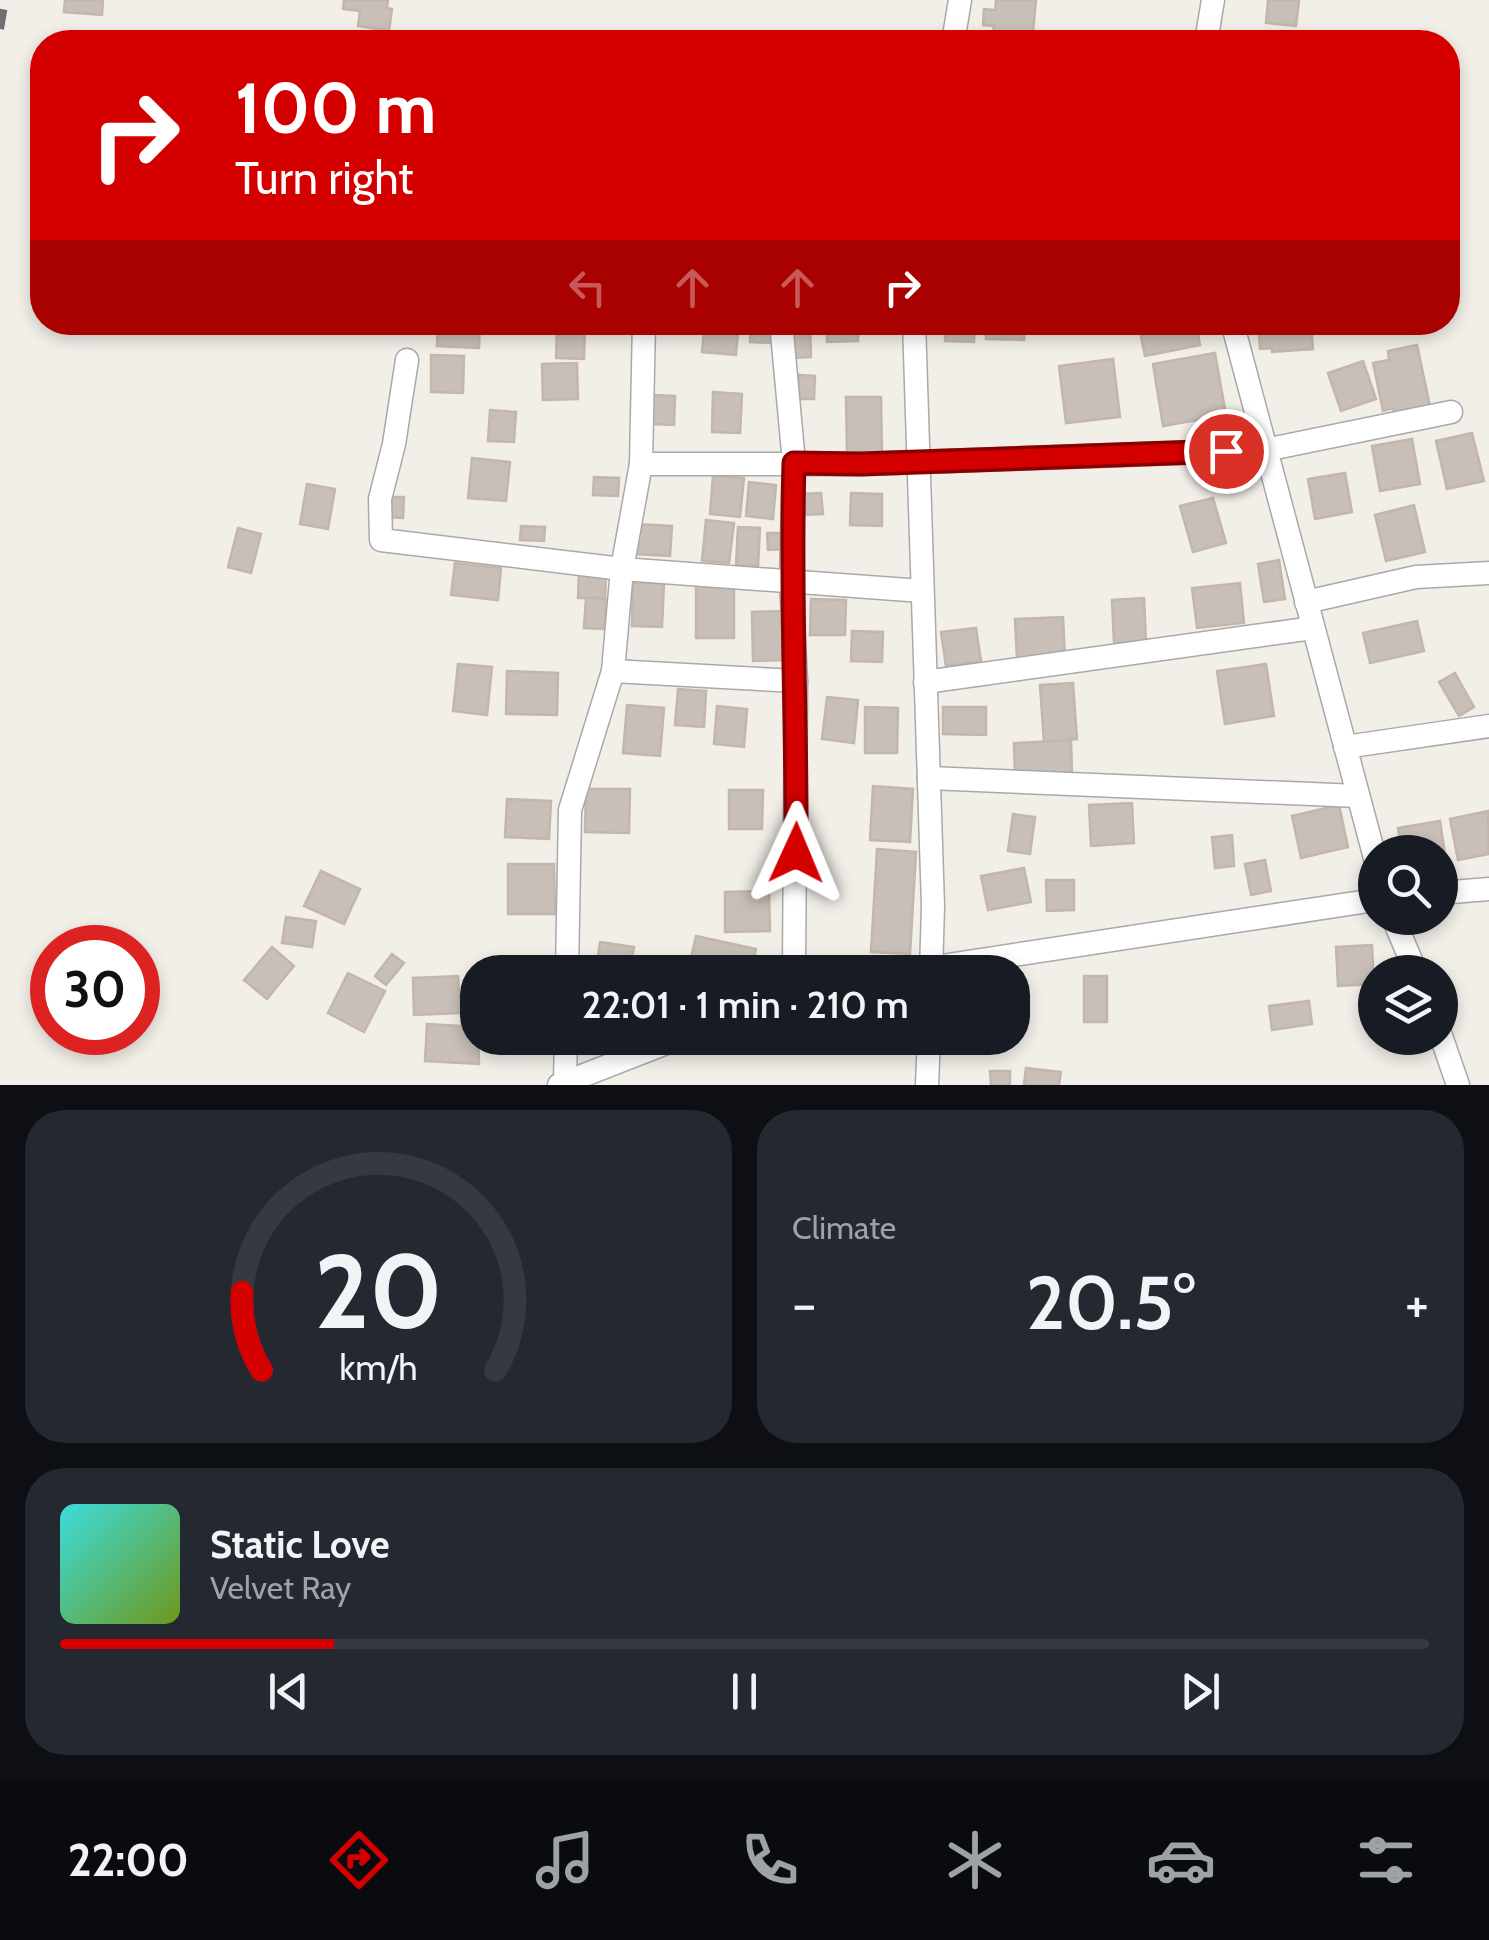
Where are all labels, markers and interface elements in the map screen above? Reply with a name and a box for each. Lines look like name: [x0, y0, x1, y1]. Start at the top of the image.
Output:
text: 100 m: [235, 65, 436, 151]
icon: right: [70, 70, 200, 200]
text: Turn right: [235, 151, 414, 205]
icon: left: [560, 260, 615, 315]
icon: ahead: [665, 260, 720, 315]
icon: ahead: [770, 260, 825, 315]
icon: right: [875, 260, 930, 315]
pin: [1184, 409, 1269, 494]
icon: arrive: [1199, 424, 1254, 479]
position arrow: [744, 801, 848, 905]
map controls: [1358, 835, 1458, 1055]
button: search: [1358, 835, 1458, 935]
speed limit sign: 30: [30, 925, 160, 1055]
button: layers: [1358, 955, 1458, 1055]
text: 22:01 · 1 min · 210 m: [581, 981, 909, 1028]
text: Climate: [792, 1208, 896, 1247]
text: 20: [314, 1228, 443, 1354]
text: 20.5°: [1026, 1257, 1195, 1348]
text: −: [792, 1270, 816, 1337]
text: +: [1405, 1270, 1429, 1337]
text: km/h: [339, 1346, 418, 1389]
text: Static Love: [210, 1521, 389, 1568]
text: Velvet Ray: [210, 1568, 351, 1607]
icon: previous: [261, 1664, 316, 1719]
icon: pause: [717, 1664, 772, 1719]
icon: next: [1173, 1664, 1228, 1719]
icon: directions: [324, 1825, 394, 1895]
icon: music: [530, 1825, 600, 1895]
icon: phone: [735, 1825, 805, 1895]
icon: climate: [940, 1825, 1010, 1895]
icon: car: [1146, 1825, 1216, 1895]
icon: filters: [1351, 1825, 1421, 1895]
text: 22:00: [68, 1833, 189, 1887]

